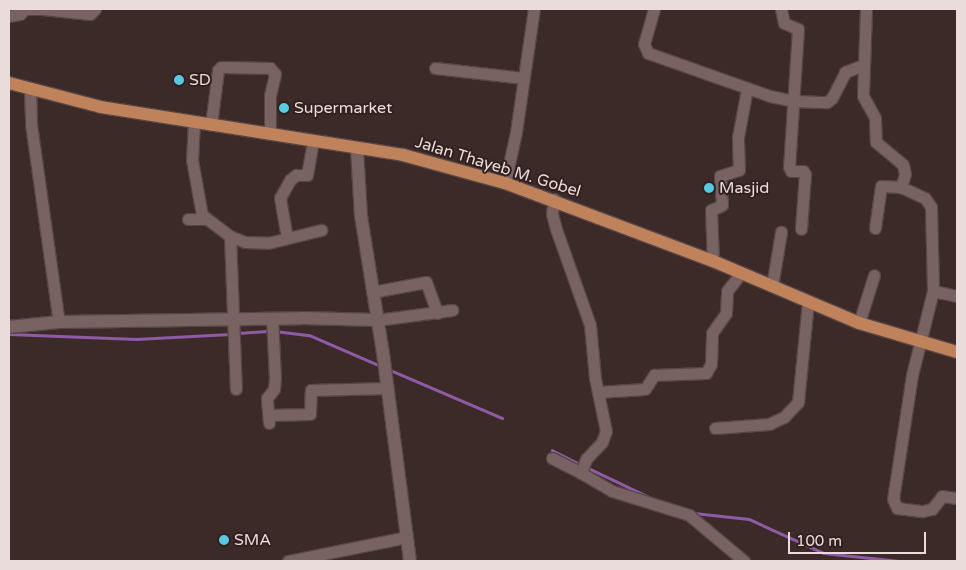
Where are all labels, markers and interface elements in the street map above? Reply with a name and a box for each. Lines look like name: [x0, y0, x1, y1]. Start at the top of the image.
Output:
place label: SD: [189, 70, 211, 90]
marker: SD: [173, 74, 185, 86]
place label: Supermarket: [294, 98, 392, 118]
marker: Supermarket: [278, 102, 290, 114]
street label: Jalan Thayeb M. Gobel: [413, 133, 583, 201]
place label: Masjid: [719, 178, 769, 198]
marker: Masjid: [703, 182, 715, 194]
scale bar: [791, 522, 928, 554]
place label: SMA: [234, 530, 271, 550]
text: 100 m: [796, 532, 842, 550]
marker: SMA: [218, 534, 230, 546]

